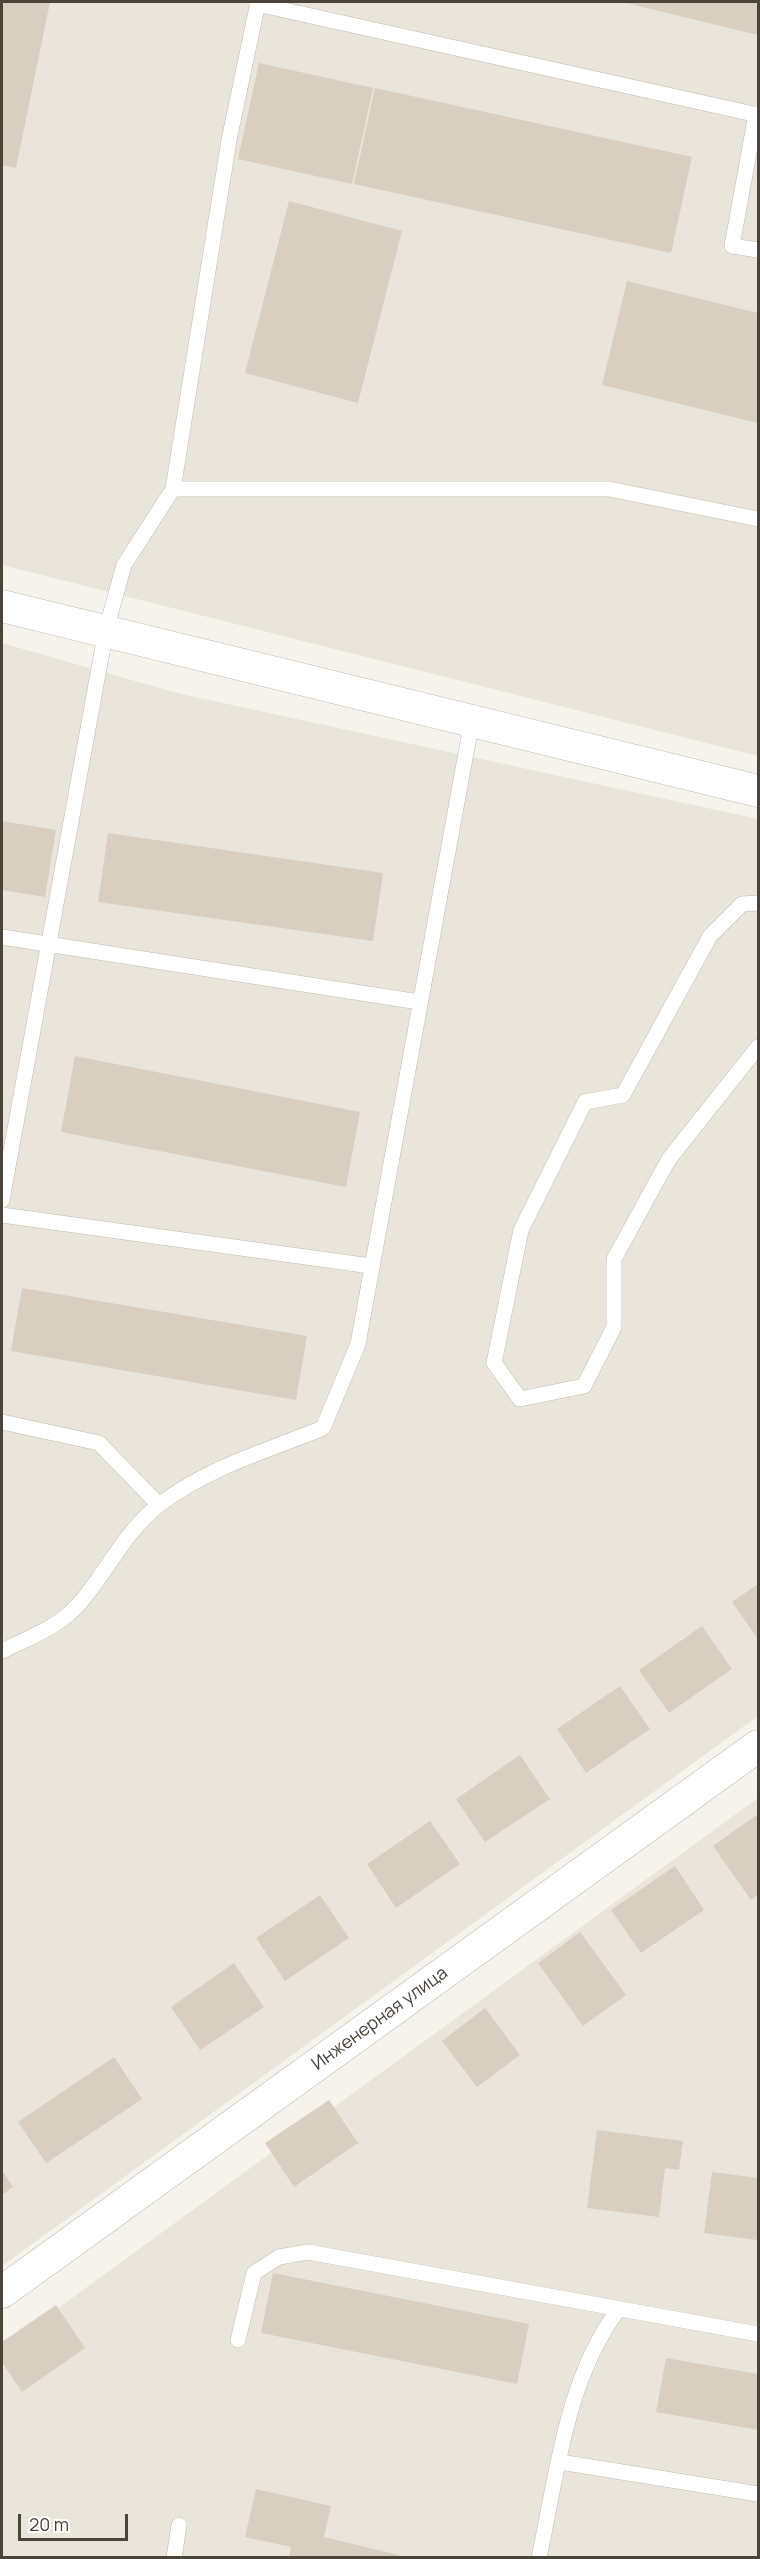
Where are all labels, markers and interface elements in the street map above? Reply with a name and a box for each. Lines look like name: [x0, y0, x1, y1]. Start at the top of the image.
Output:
street label: Инженерная улица: [308, 1962, 452, 2076]
scale bar: [21, 2502, 130, 2540]
text: 20 m: [29, 2512, 69, 2536]

